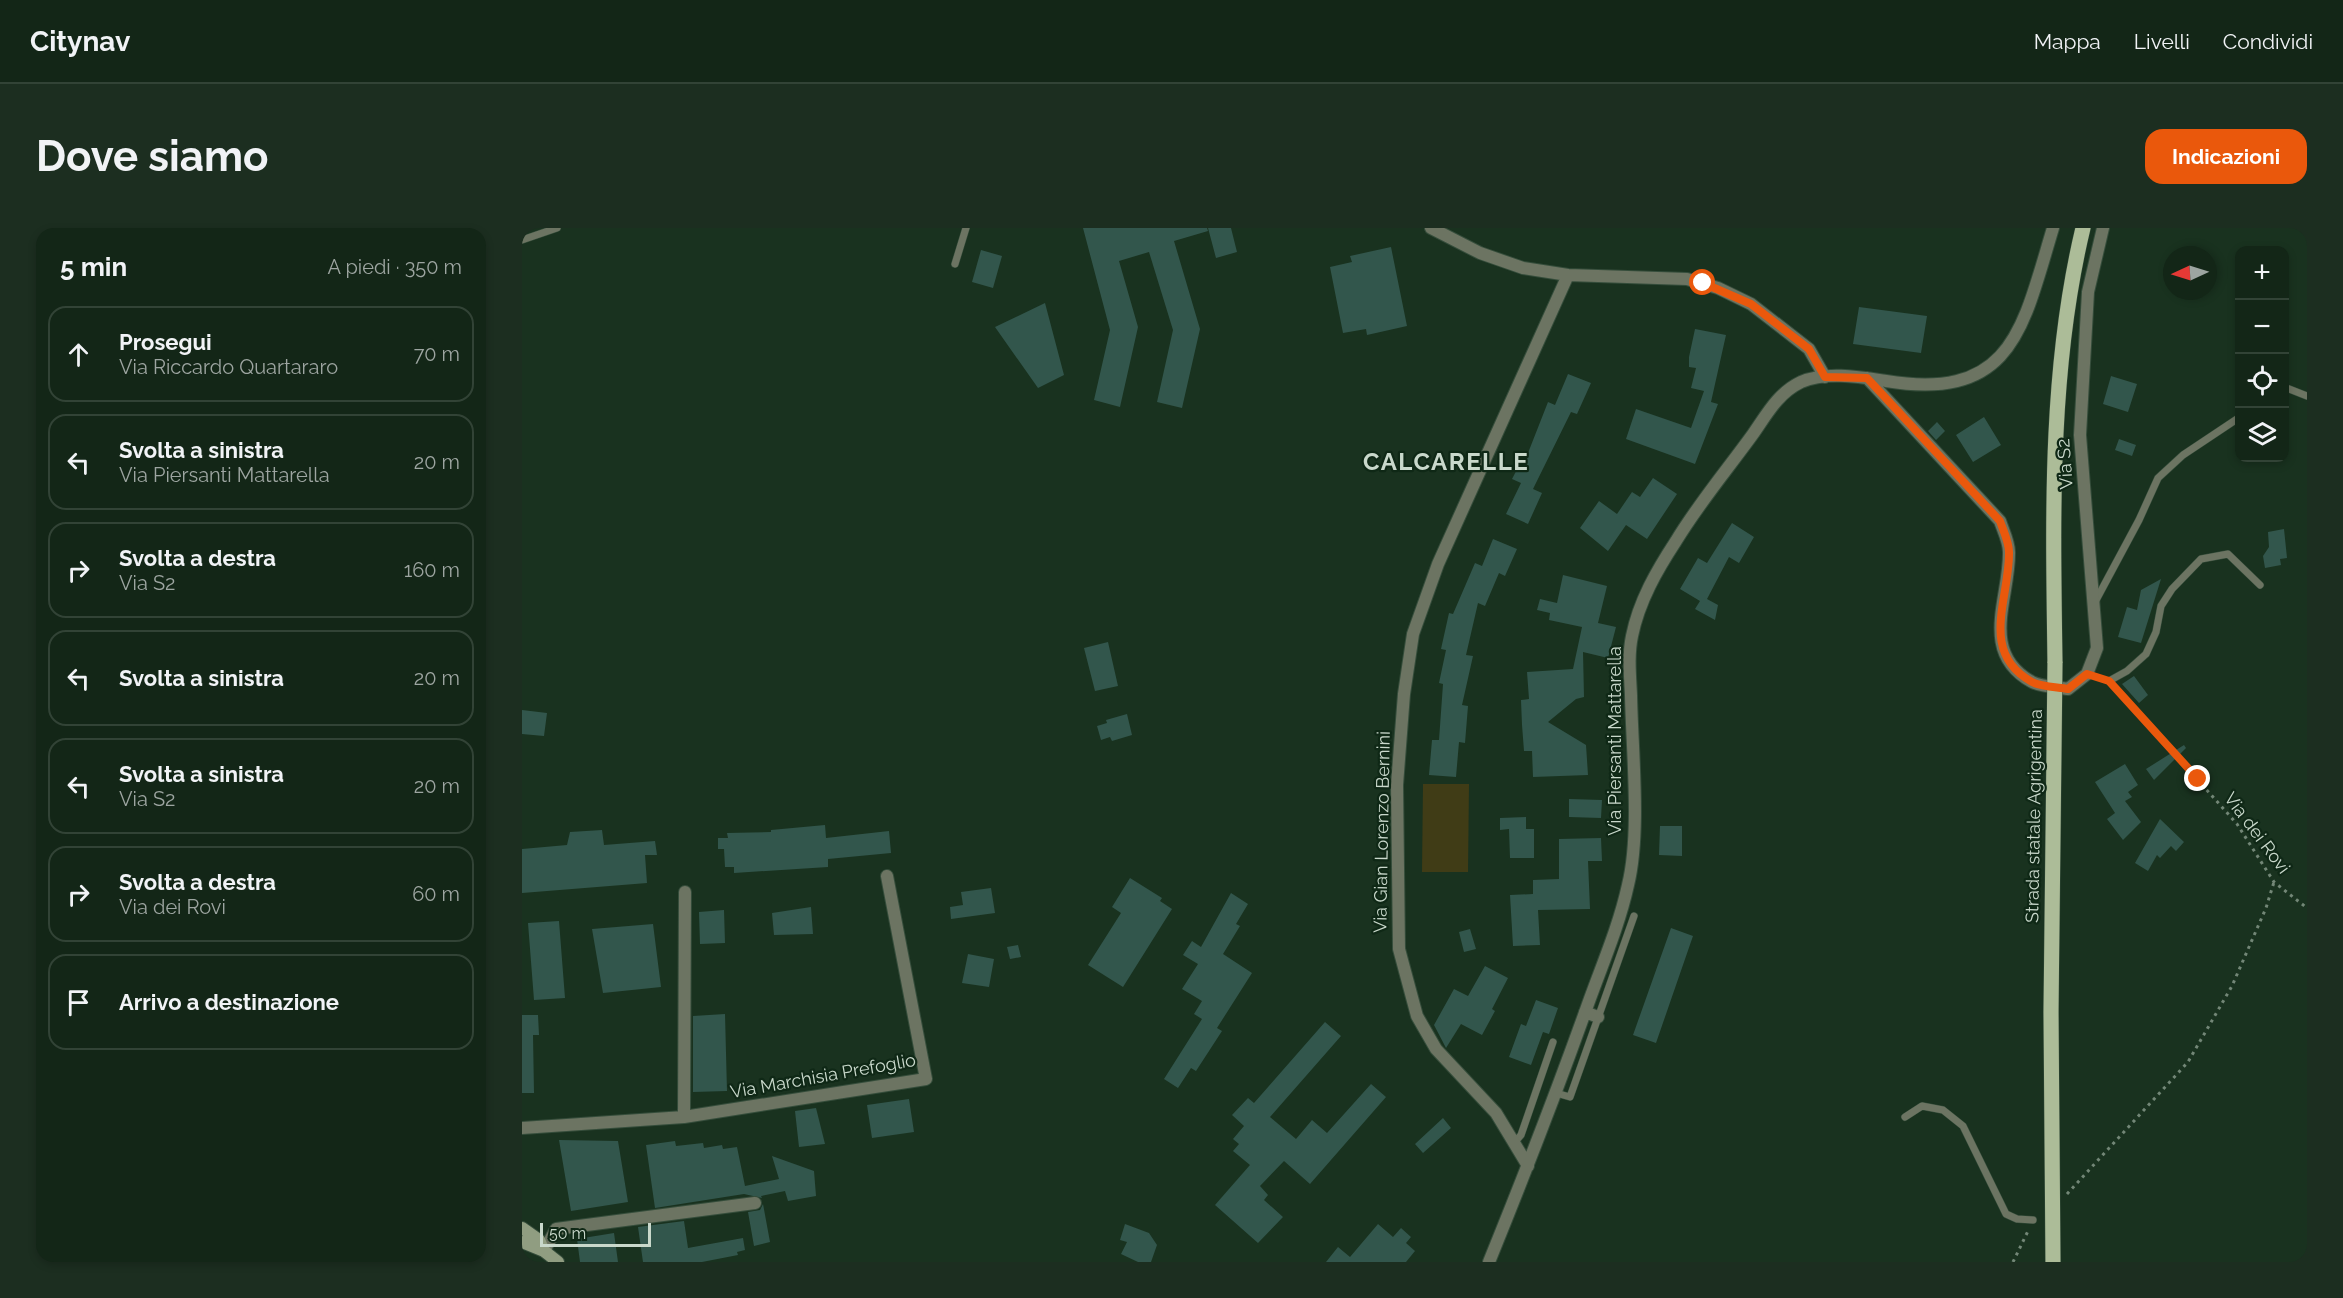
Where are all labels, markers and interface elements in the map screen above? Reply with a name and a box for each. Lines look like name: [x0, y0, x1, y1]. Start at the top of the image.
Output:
text: Citynav: [30, 25, 130, 58]
text: Mappa: [2034, 29, 2101, 54]
text: Livelli: [2134, 29, 2190, 54]
text: Condividi: [2223, 29, 2313, 54]
button: Indicazioni: [2145, 129, 2307, 184]
text: Dove siamo: [36, 132, 268, 181]
north arrow: [2163, 246, 2217, 300]
map controls: [2235, 246, 2289, 462]
button: +: [2235, 246, 2289, 300]
text: 5 min: [60, 252, 127, 282]
text: A piedi · 350 m: [327, 255, 462, 279]
route start: [1689, 269, 1715, 295]
button: −: [2235, 300, 2289, 354]
text: Prosegui: [119, 329, 212, 355]
icon: ahead: [62, 338, 95, 371]
text: 70 m: [414, 342, 460, 366]
button: locate: [2235, 354, 2289, 408]
text: Via Riccardo Quartararo: [119, 355, 338, 379]
button: layers: [2235, 408, 2289, 462]
text: Svolta a sinistra: [119, 437, 284, 463]
street label: Via S2: [2052, 438, 2077, 490]
icon: left: [62, 446, 95, 479]
district label: CALCARELLE: [1363, 447, 1529, 476]
text: 20 m: [414, 450, 460, 474]
text: Via Piersanti Mattarella: [119, 463, 330, 487]
text: Svolta a destra: [119, 545, 276, 571]
icon: right: [62, 554, 95, 587]
text: 160 m: [404, 558, 460, 582]
text: Via S2: [119, 571, 176, 595]
street label: Via Piersanti Mattarella: [1604, 646, 1625, 836]
icon: left: [62, 662, 95, 695]
text: Svolta a sinistra: [119, 665, 284, 691]
text: 20 m: [414, 666, 460, 690]
street label: Strada statale Agrigentina: [2021, 709, 2046, 923]
street label: Via Gian Lorenzo Bernini: [1369, 731, 1394, 933]
text: Svolta a sinistra: [119, 761, 284, 787]
route end: [2184, 765, 2210, 791]
icon: left: [62, 770, 95, 803]
text: 20 m: [414, 774, 460, 798]
text: Via S2: [119, 787, 176, 811]
street label: Via dei Rovi: [2220, 788, 2295, 877]
text: Svolta a destra: [119, 869, 276, 895]
icon: right: [62, 878, 95, 911]
text: 60 m: [412, 882, 460, 906]
text: Via dei Rovi: [119, 895, 226, 919]
icon: arrive: [62, 986, 95, 1019]
text: Arrivo a destinazione: [119, 989, 339, 1015]
street label: Via Marchisia Prefoglio: [728, 1049, 918, 1102]
scale bar: [540, 1220, 651, 1248]
text: 50 m: [549, 1224, 586, 1243]

